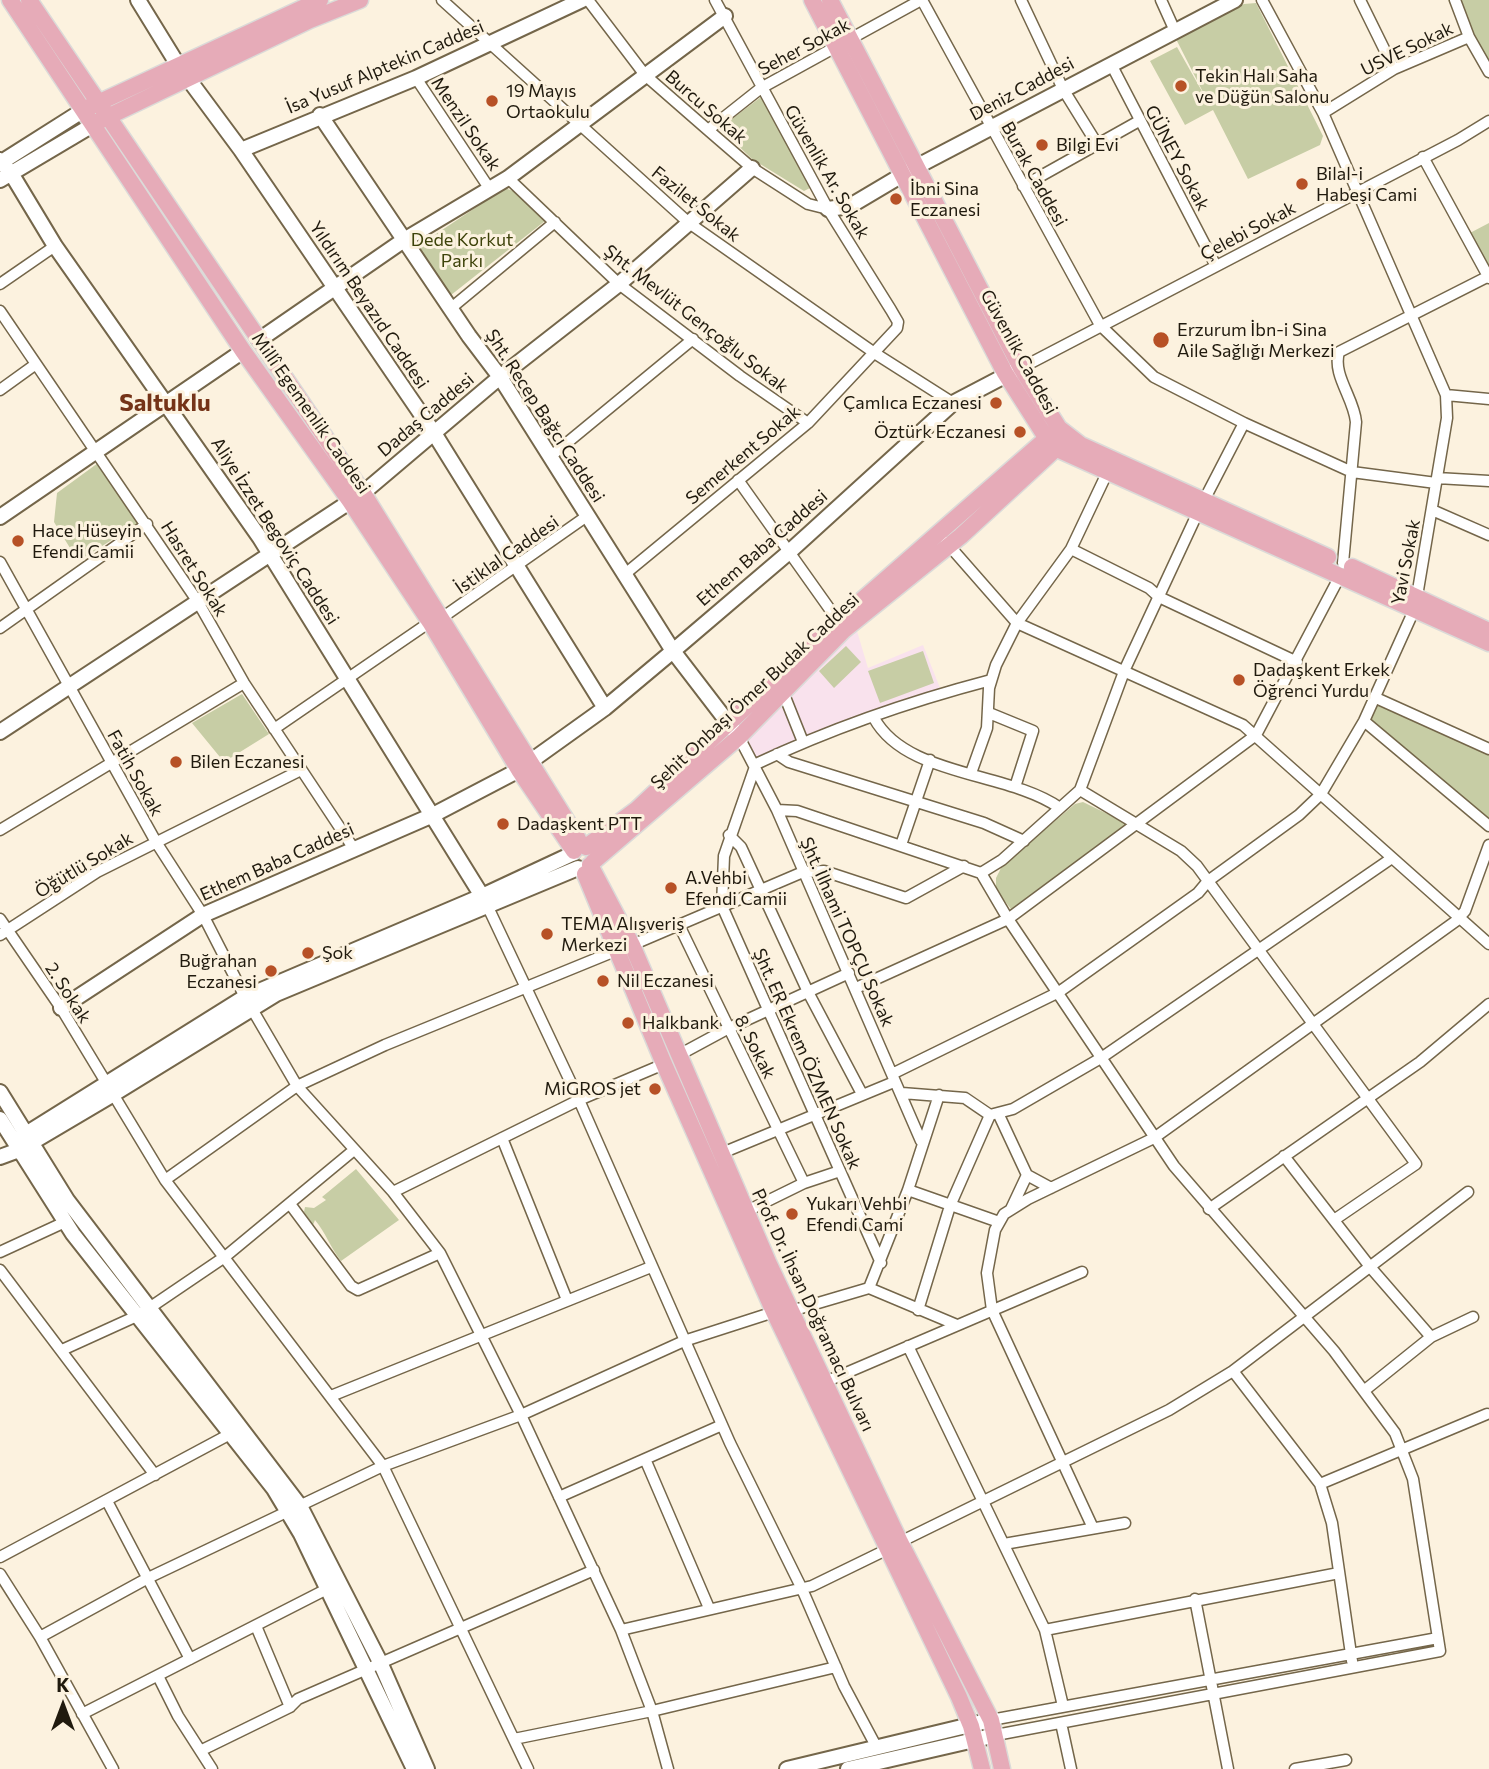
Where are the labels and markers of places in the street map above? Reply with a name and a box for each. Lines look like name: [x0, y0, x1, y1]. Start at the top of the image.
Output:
place label: Tekin Halı Saha ve Düğün Salonu: [1195, 65, 1329, 108]
marker: Tekin Halı Saha ve Düğün Salonu: [1173, 78, 1189, 94]
place label: 19 Mayıs Ortaokulu: [506, 80, 590, 122]
marker: 19 Mayıs Ortaokulu: [484, 93, 500, 109]
place label: Bilgi Evi: [1056, 134, 1119, 156]
marker: Bilgi Evi: [1034, 137, 1050, 153]
place label: Bilal-i Habeşi Cami: [1316, 163, 1417, 206]
marker: Bilal-i Habeşi Cami: [1294, 176, 1310, 192]
place label: İbni Sina Eczanesi: [910, 178, 981, 220]
marker: İbni Sina Eczanesi: [888, 191, 904, 207]
place label: Erzurum İbn-i Sina Aile Sağlığı Merkezi: [1177, 319, 1335, 362]
marker: Erzurum İbn-i Sina Aile Sağlığı Merkezi: [1151, 330, 1171, 350]
place label: Çamlıca Eczanesi: [843, 392, 982, 414]
marker: Çamlıca Eczanesi: [988, 395, 1004, 411]
place label: Öztürk Eczanesi: [874, 421, 1006, 443]
marker: Öztürk Eczanesi: [1012, 424, 1028, 440]
place label: Hace Hüseyin Efendi Camii: [32, 520, 142, 562]
marker: Hace Hüseyin Efendi Camii: [10, 533, 26, 549]
place label: Dadaşkent Erkek Öğrenci Yurdu: [1253, 659, 1390, 702]
marker: Dadaşkent Erkek Öğrenci Yurdu: [1231, 672, 1247, 688]
place label: Bilen Eczanesi: [190, 751, 305, 773]
marker: Bilen Eczanesi: [168, 754, 184, 770]
place label: Dadaşkent PTT: [517, 813, 642, 835]
marker: Dadaşkent PTT: [495, 816, 511, 832]
place label: A.Vehbi Efendi Camii: [685, 867, 787, 910]
marker: A.Vehbi Efendi Camii: [663, 880, 679, 896]
place label: TEMA Alışveriş Merkezi: [561, 913, 684, 956]
marker: TEMA Alışveriş Merkezi: [539, 926, 555, 942]
place label: Şok: [322, 942, 353, 964]
marker: Şok: [300, 945, 316, 961]
place label: Buğrahan Eczanesi: [179, 950, 257, 992]
marker: Buğrahan Eczanesi: [263, 963, 279, 979]
place label: Nil Eczanesi: [617, 970, 714, 992]
marker: Nil Eczanesi: [595, 973, 611, 989]
place label: Halkbank: [642, 1012, 719, 1034]
marker: Halkbank: [620, 1015, 636, 1031]
place label: MiGROS jet: [544, 1078, 641, 1100]
marker: MiGROS jet: [647, 1081, 663, 1097]
place label: Yukarı Vehbi Efendi Cami: [806, 1193, 907, 1236]
marker: Yukarı Vehbi Efendi Cami: [784, 1206, 800, 1222]

